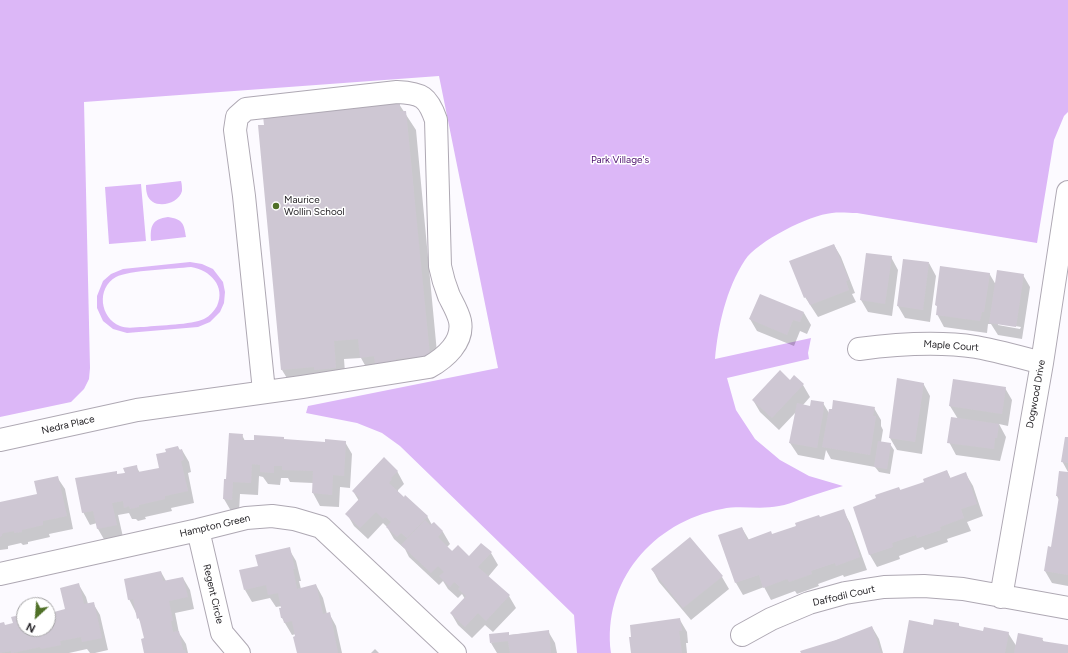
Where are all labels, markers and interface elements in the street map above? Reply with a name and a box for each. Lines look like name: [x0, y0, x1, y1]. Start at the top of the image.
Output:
park label: Park Village's: [591, 154, 649, 166]
place label: Maurice Wollin School: [284, 194, 345, 218]
marker: Maurice Wollin School: [271, 201, 281, 211]
street label: Maple Court: [923, 338, 979, 354]
street label: Dogwood Drive: [1024, 359, 1048, 429]
street label: Nedra Place: [40, 413, 96, 437]
street label: Hampton Green: [179, 512, 251, 540]
street label: Regent Circle: [200, 563, 226, 625]
street label: Daffodil Court: [812, 583, 876, 609]
north arrow: [16, 597, 56, 637]
text: N: [24, 620, 38, 635]

